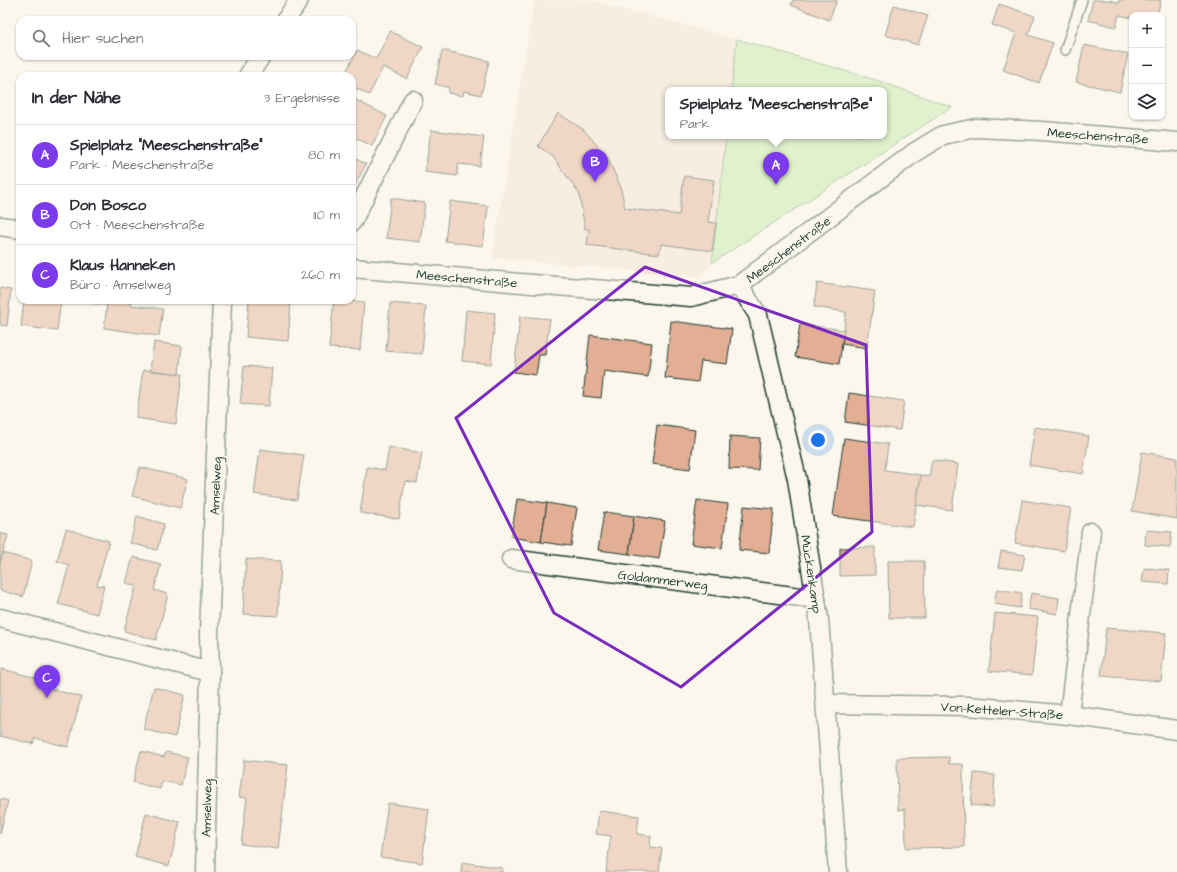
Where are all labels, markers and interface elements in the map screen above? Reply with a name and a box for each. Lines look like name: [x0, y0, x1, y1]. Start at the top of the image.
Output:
map controls: [1129, 12, 1165, 120]
button: +: [1129, 12, 1165, 48]
search box: [16, 16, 356, 60]
icon: search: [30, 27, 52, 49]
text: Hier suchen: [62, 28, 143, 49]
button: −: [1129, 48, 1165, 84]
button: layers: [1129, 84, 1165, 120]
text: In der Nähe: [32, 86, 121, 110]
popup: [665, 87, 887, 139]
text: 3 Ergebnisse: [264, 89, 340, 107]
text: Spielplatz "Meeschenstraße": [680, 94, 872, 115]
text: Park: [680, 115, 710, 133]
street label: Meeschenstraße: [1047, 123, 1149, 149]
text: Spielplatz "Meeschenstraße": [70, 135, 263, 156]
text: A: [41, 146, 49, 164]
text: 80 m: [308, 146, 340, 164]
pin: B: [582, 149, 608, 182]
pin: A: [763, 152, 789, 185]
text: Park · Meeschenstraße: [70, 156, 214, 174]
text: Don Bosco: [70, 195, 146, 216]
text: B: [40, 206, 50, 224]
text: 110 m: [313, 206, 340, 224]
street label: Meeschenstraße: [743, 212, 835, 287]
text: Ort · Meeschenstraße: [70, 216, 205, 234]
text: Klaus Hanneken: [70, 255, 175, 276]
text: C: [40, 266, 50, 284]
text: 260 m: [301, 266, 340, 284]
street label: Meeschenstraße: [416, 266, 518, 292]
text: Büro · Amselweg: [70, 276, 171, 294]
your location: [808, 430, 828, 450]
street label: Amselweg: [206, 456, 227, 516]
street label: Mückenkamp: [796, 534, 826, 615]
street label: Goldammerweg: [617, 566, 709, 595]
pin: C: [34, 665, 60, 698]
street label: Von-Ketteler-Straße: [940, 698, 1064, 724]
street label: Amselweg: [197, 778, 218, 837]

